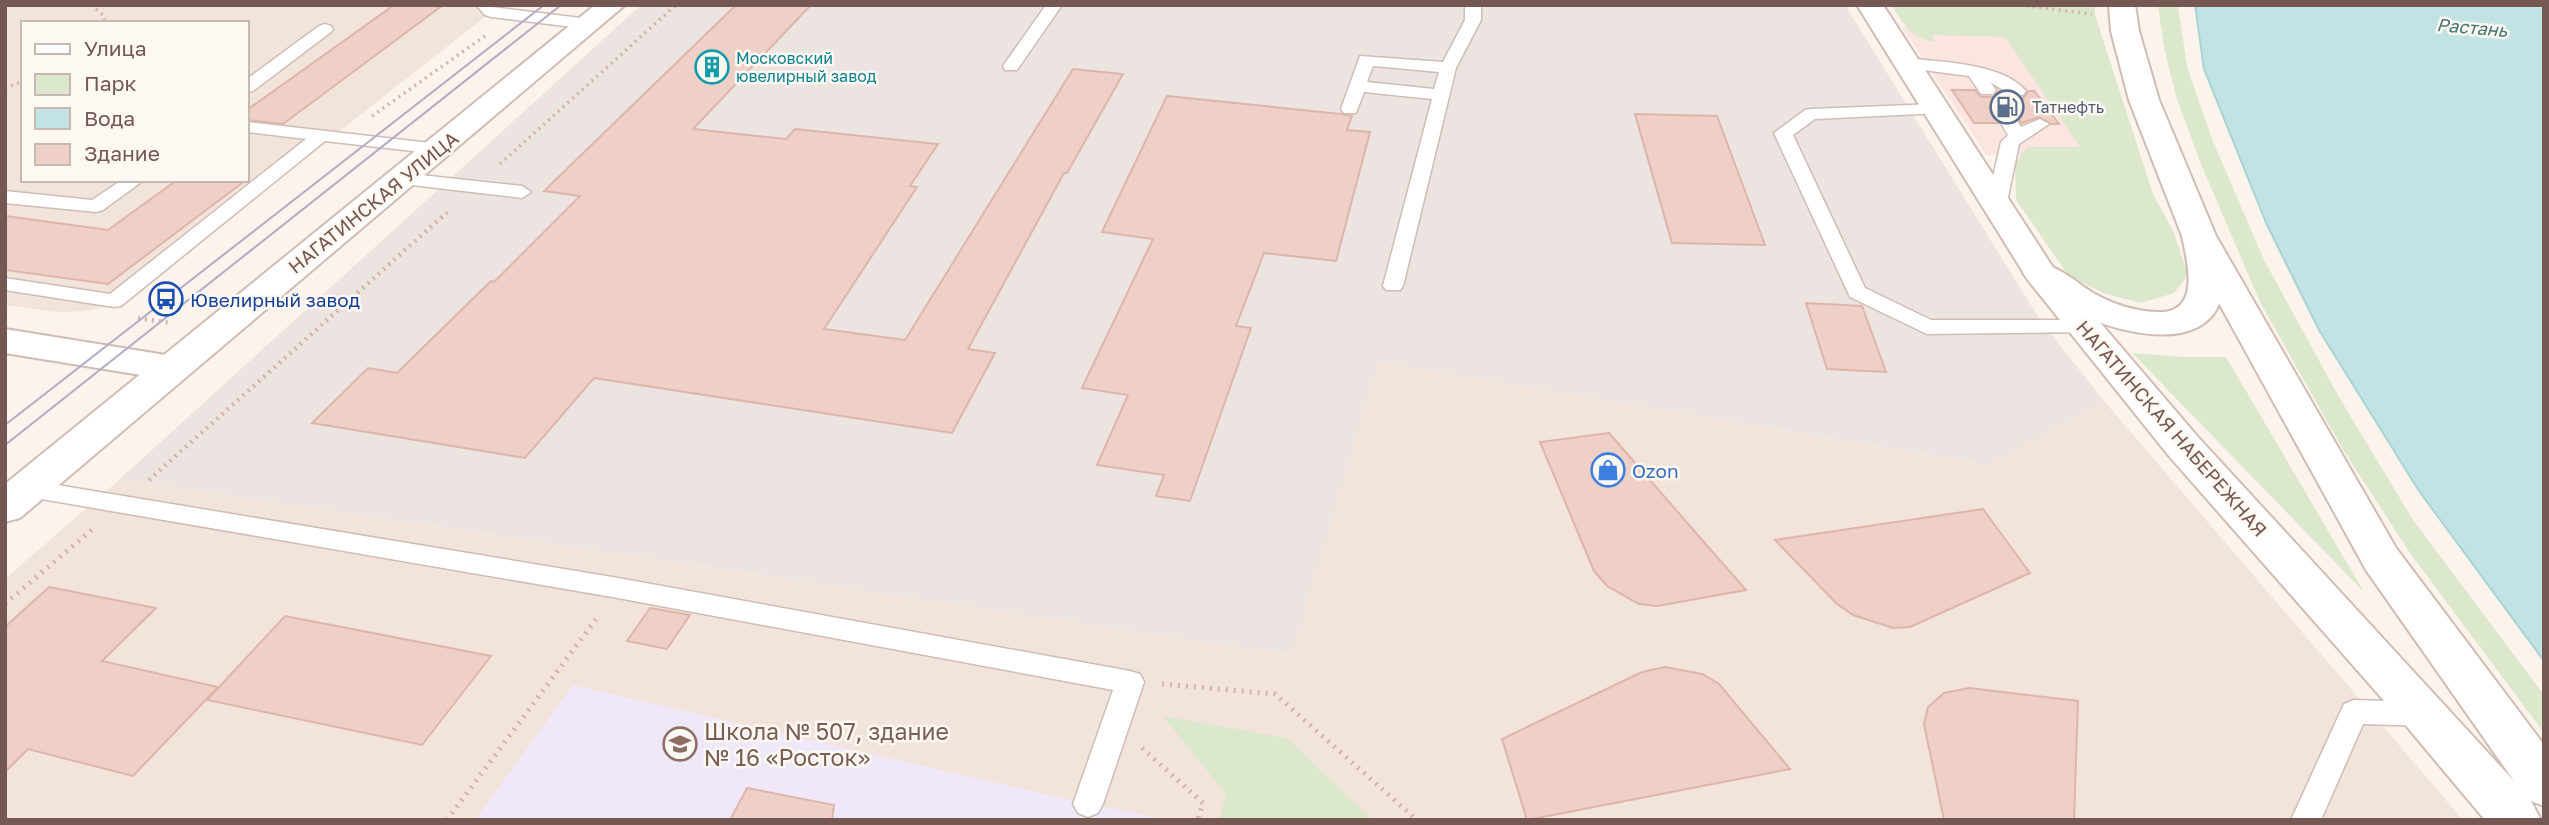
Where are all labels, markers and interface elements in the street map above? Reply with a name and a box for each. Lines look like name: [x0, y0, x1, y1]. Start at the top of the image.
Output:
water label: Растань: [2436, 13, 2509, 41]
legend: [21, 21, 248, 182]
text: Улица: [84, 35, 147, 61]
building icon: Московский ювелирный завод: [693, 48, 731, 86]
place label: Московский ювелирный завод: [736, 48, 877, 86]
text: Парк: [84, 70, 137, 96]
fuel station icon: Татнефть: [1988, 88, 2026, 126]
place label: Татнефть: [2032, 97, 2104, 117]
text: Вода: [84, 105, 135, 131]
street label: НАГАТИНСКАЯ УЛИЦА: [283, 126, 463, 278]
text: Здание: [84, 140, 160, 166]
bus stop icon: Ювелирный завод: [147, 280, 185, 318]
place label: Ювелирный завод: [190, 288, 360, 311]
street label: НАГАТИНСКАЯ НАБЕРЕЖНАЯ: [2072, 315, 2272, 541]
shop icon: Ozon: [1589, 451, 1627, 489]
place label: Ozon: [1632, 459, 1679, 482]
place label: Школа № 507, здание № 16 «Росток»: [704, 717, 949, 771]
school or university icon: Школа № 507, здание № 16 «Росток»: [661, 725, 699, 763]

